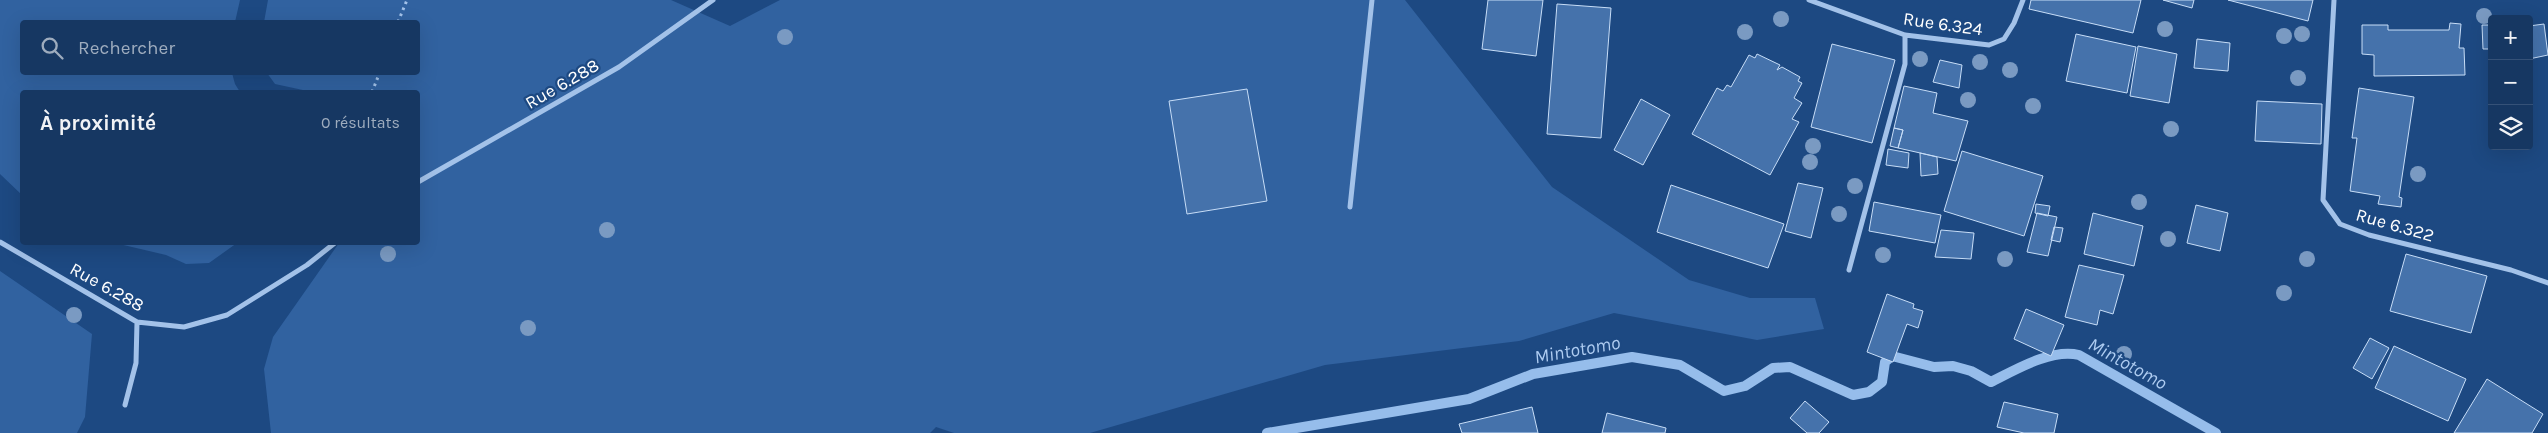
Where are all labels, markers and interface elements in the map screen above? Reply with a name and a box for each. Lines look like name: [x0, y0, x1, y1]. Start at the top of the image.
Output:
street label: Rue 6.324: [1902, 8, 1984, 40]
map controls: [2488, 15, 2533, 150]
button: +: [2488, 15, 2533, 60]
search box: [20, 20, 420, 75]
icon: search: [38, 34, 66, 62]
text: Rechercher: [78, 37, 175, 59]
street label: Rue 6.288: [521, 54, 603, 114]
button: −: [2488, 60, 2533, 105]
button: layers: [2488, 105, 2533, 150]
text: À proximité: [40, 111, 156, 135]
text: 0 résultats: [321, 113, 400, 132]
street label: Rue 6.322: [2353, 203, 2437, 247]
street label: Rue 6.288: [66, 258, 148, 316]
water label: Mintotomo: [1533, 332, 1622, 368]
water label: Mintotomo: [2084, 333, 2171, 395]

